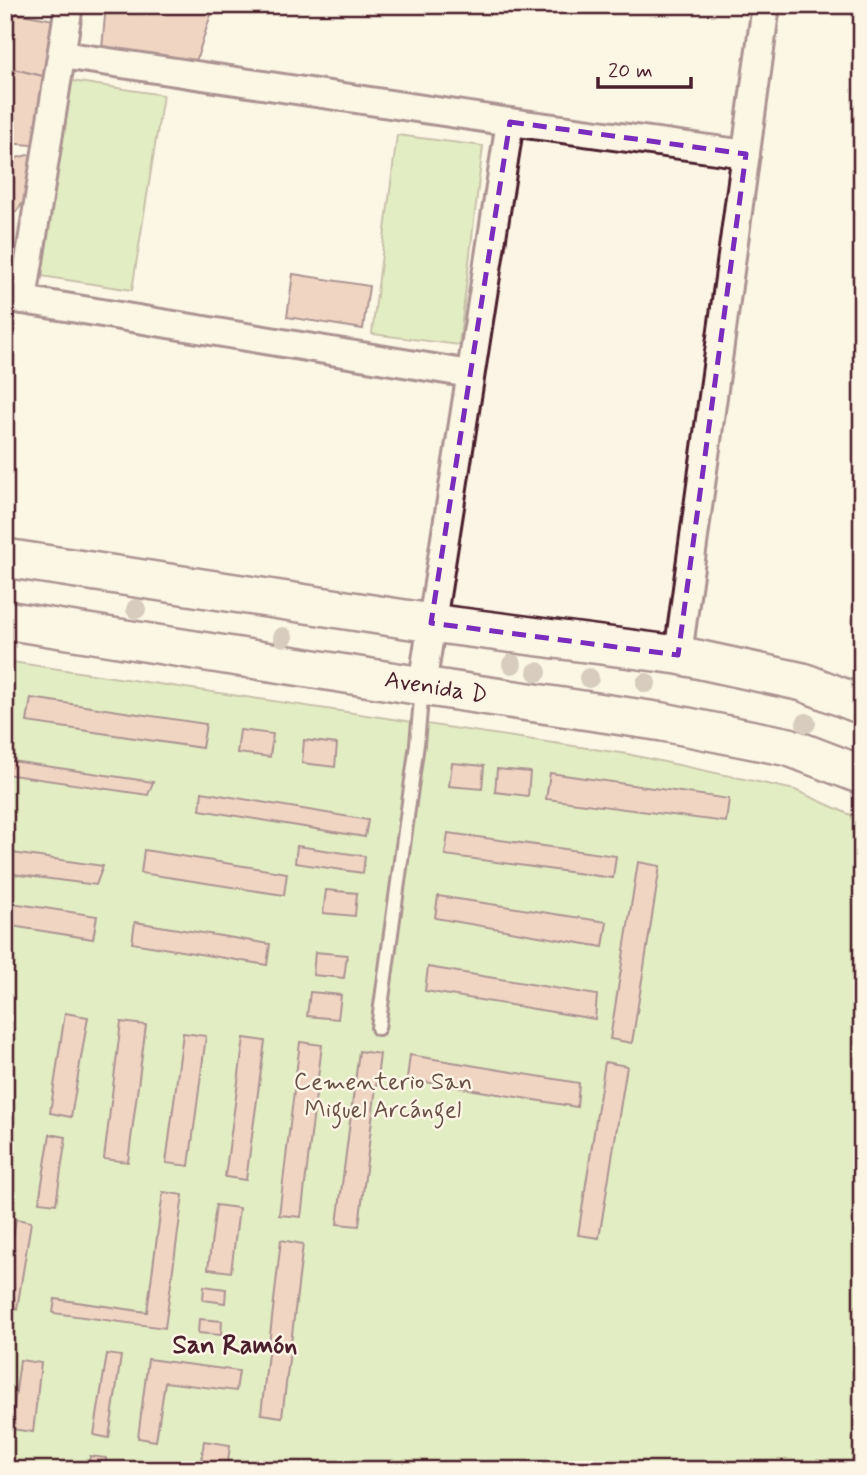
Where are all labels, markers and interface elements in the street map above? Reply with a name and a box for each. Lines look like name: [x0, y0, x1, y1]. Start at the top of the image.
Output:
scale bar: [598, 46, 690, 90]
text: 20 m: [608, 57, 653, 85]
street label: Avenida D: [382, 665, 490, 711]
park label: Cementerio San Miguel Arcángel: [294, 1067, 472, 1129]
district label: San Ramón: [173, 1329, 297, 1363]

